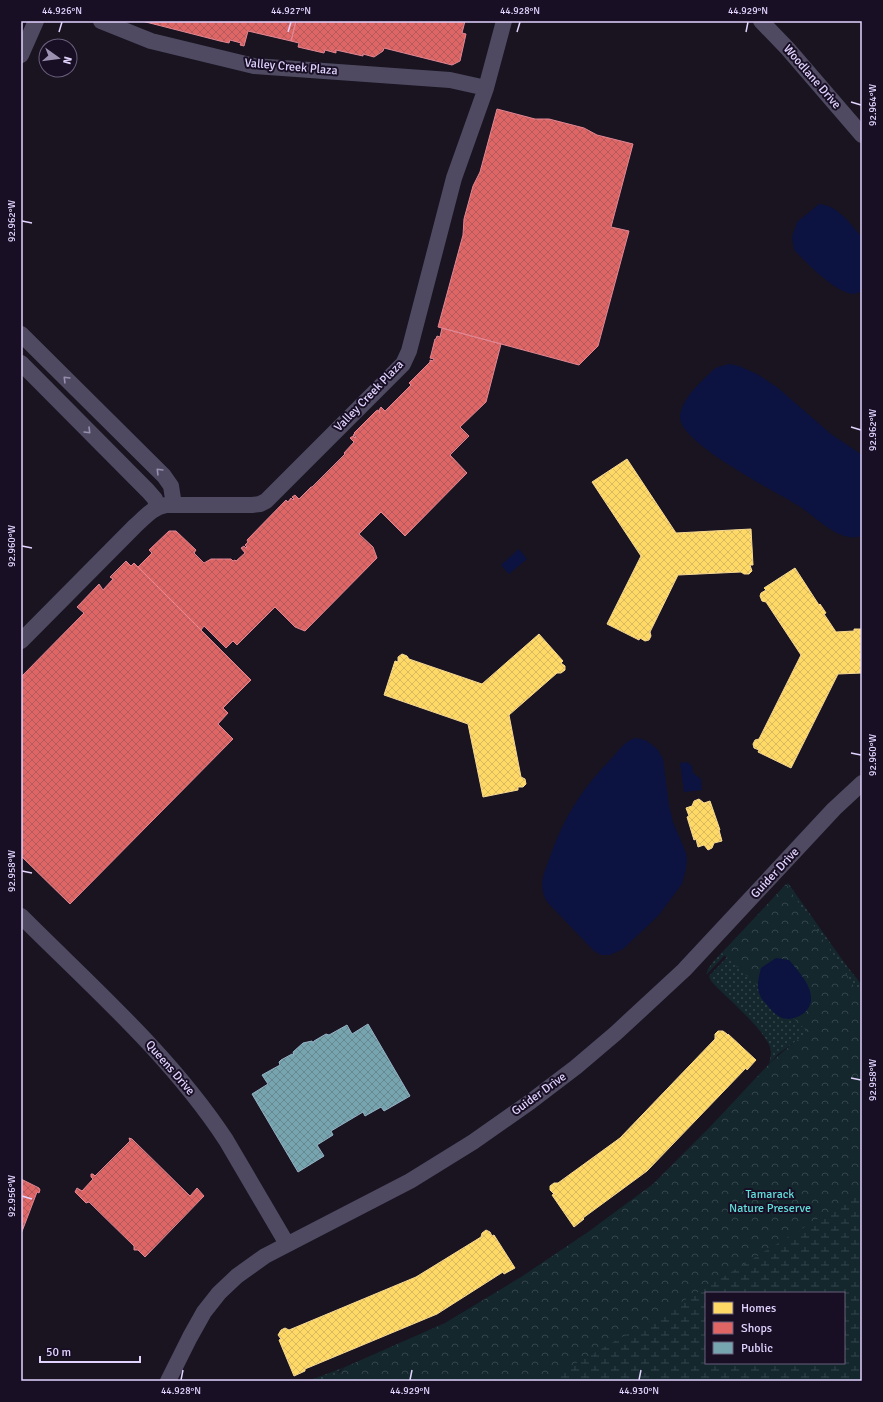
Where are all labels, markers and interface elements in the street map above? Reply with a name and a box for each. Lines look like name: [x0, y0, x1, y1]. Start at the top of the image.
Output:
text: 44.926°N: [42, 5, 82, 17]
text: 44.927°N: [271, 5, 311, 17]
text: 44.928°N: [500, 5, 540, 17]
text: 44.929°N: [728, 5, 768, 17]
north arrow: [38, 38, 78, 78]
street label: Woodlane Drive: [780, 42, 844, 112]
text: N: [60, 55, 74, 66]
street label: Valley Creek Plaza: [244, 55, 338, 79]
text: 92.964°W: [867, 84, 879, 126]
text: 92.962°W: [6, 200, 18, 242]
street label: Valley Creek Plaza: [331, 357, 407, 435]
one-way arrow: [63, 376, 71, 384]
text: 92.962°W: [867, 409, 879, 451]
one-way arrow: [83, 426, 91, 433]
one-way arrow: [156, 468, 164, 476]
text: 92.960°W: [6, 525, 18, 567]
text: 92.960°W: [867, 734, 879, 776]
street label: Guider Drive: [748, 845, 802, 901]
text: 92.958°W: [6, 850, 18, 892]
street label: Queens Drive: [142, 1038, 198, 1098]
text: 92.958°W: [867, 1059, 879, 1101]
street label: Guider Drive: [509, 1069, 569, 1119]
text: 92.956°W: [6, 1175, 18, 1217]
park label: Tamarack Nature Preserve: [729, 1187, 811, 1216]
legend: [705, 1292, 845, 1364]
text: Homes: [741, 1301, 776, 1316]
text: Shops: [741, 1321, 772, 1336]
scale bar: [40, 1338, 140, 1364]
text: Public: [741, 1341, 773, 1356]
text: 50 m: [46, 1345, 71, 1360]
text: 44.928°N: [161, 1385, 201, 1397]
text: 44.929°N: [390, 1385, 430, 1397]
text: 44.930°N: [619, 1385, 659, 1397]

